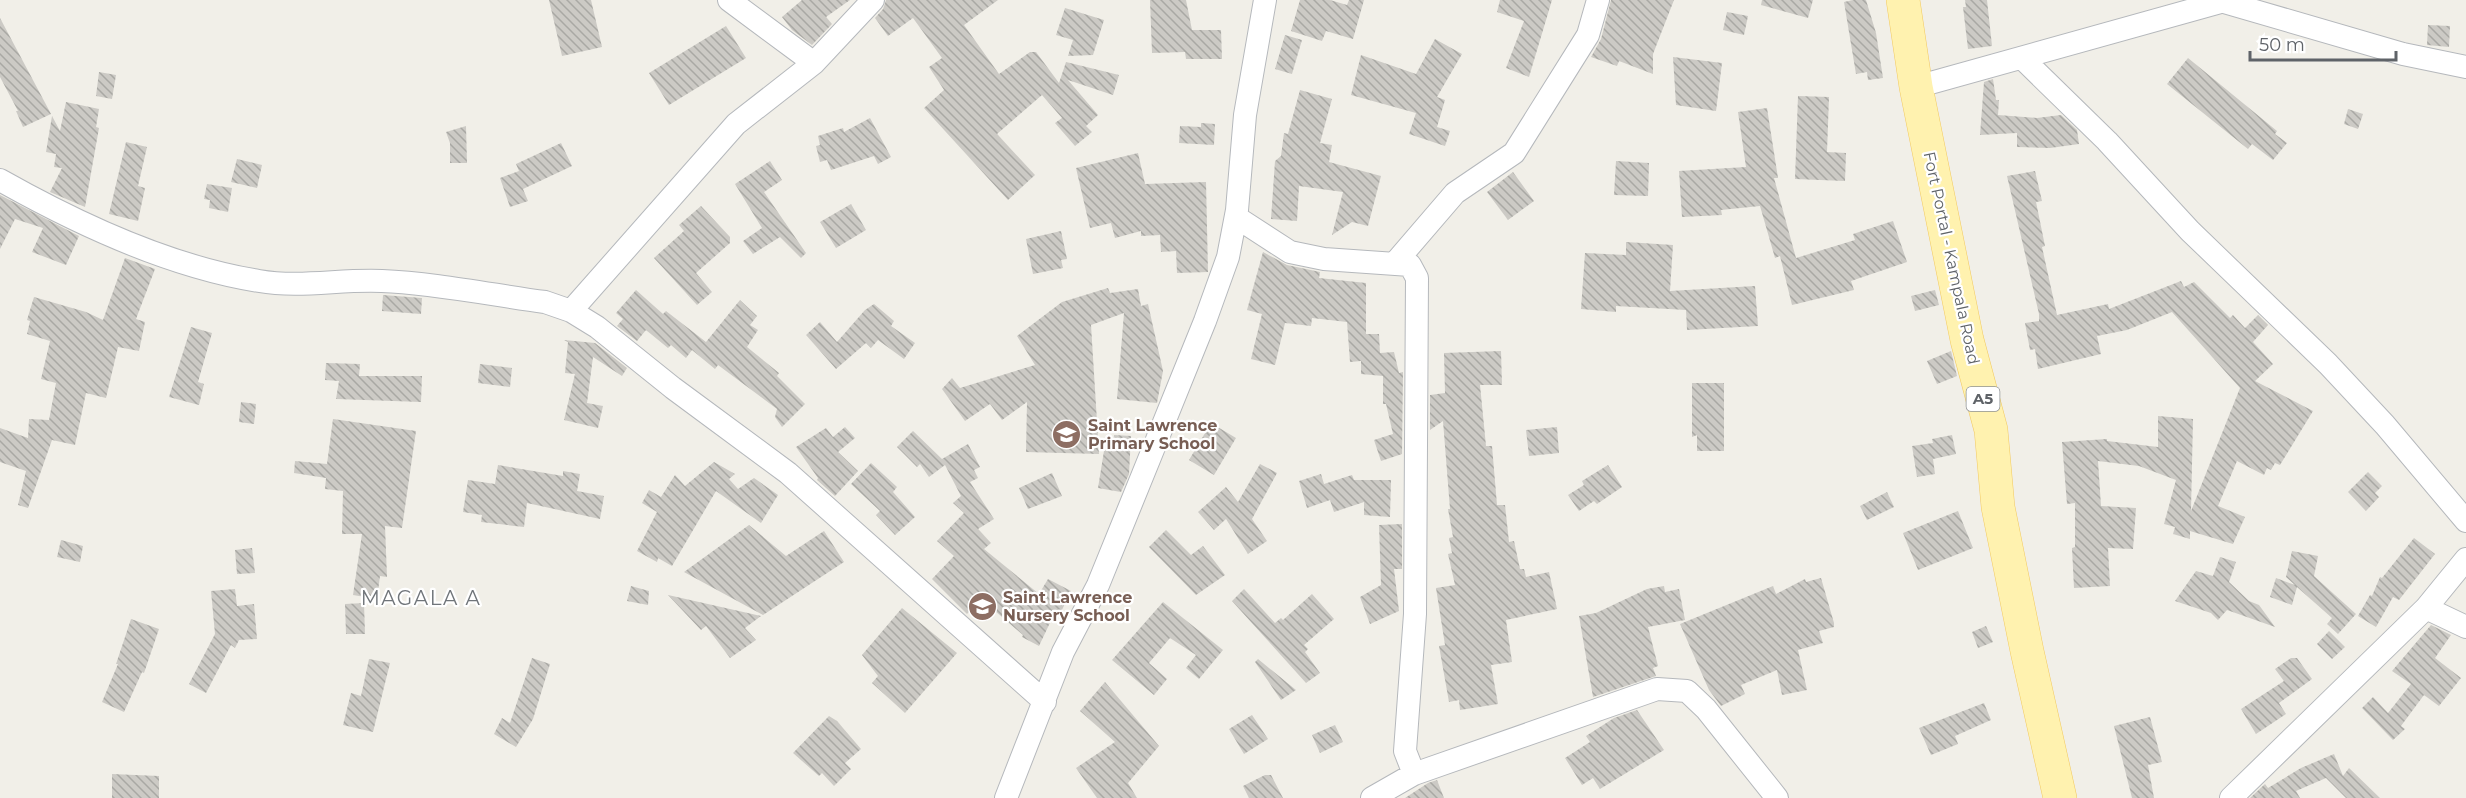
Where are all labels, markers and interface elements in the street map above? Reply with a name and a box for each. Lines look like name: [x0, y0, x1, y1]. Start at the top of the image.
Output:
scale bar: [2250, 24, 2396, 62]
text: 50 m: [2259, 34, 2305, 56]
street label: Fort Portal - Kampala Road: [1920, 150, 1983, 366]
road number: A5: [1966, 387, 2000, 411]
place label: Saint Lawrence Primary School: [1088, 416, 1217, 453]
school or university icon: Saint Lawrence Primary School: [1051, 418, 1083, 450]
district label: MAGALA A: [361, 586, 481, 610]
place label: Saint Lawrence Nursery School: [1003, 588, 1132, 625]
school or university icon: Saint Lawrence Nursery School: [966, 590, 998, 622]

